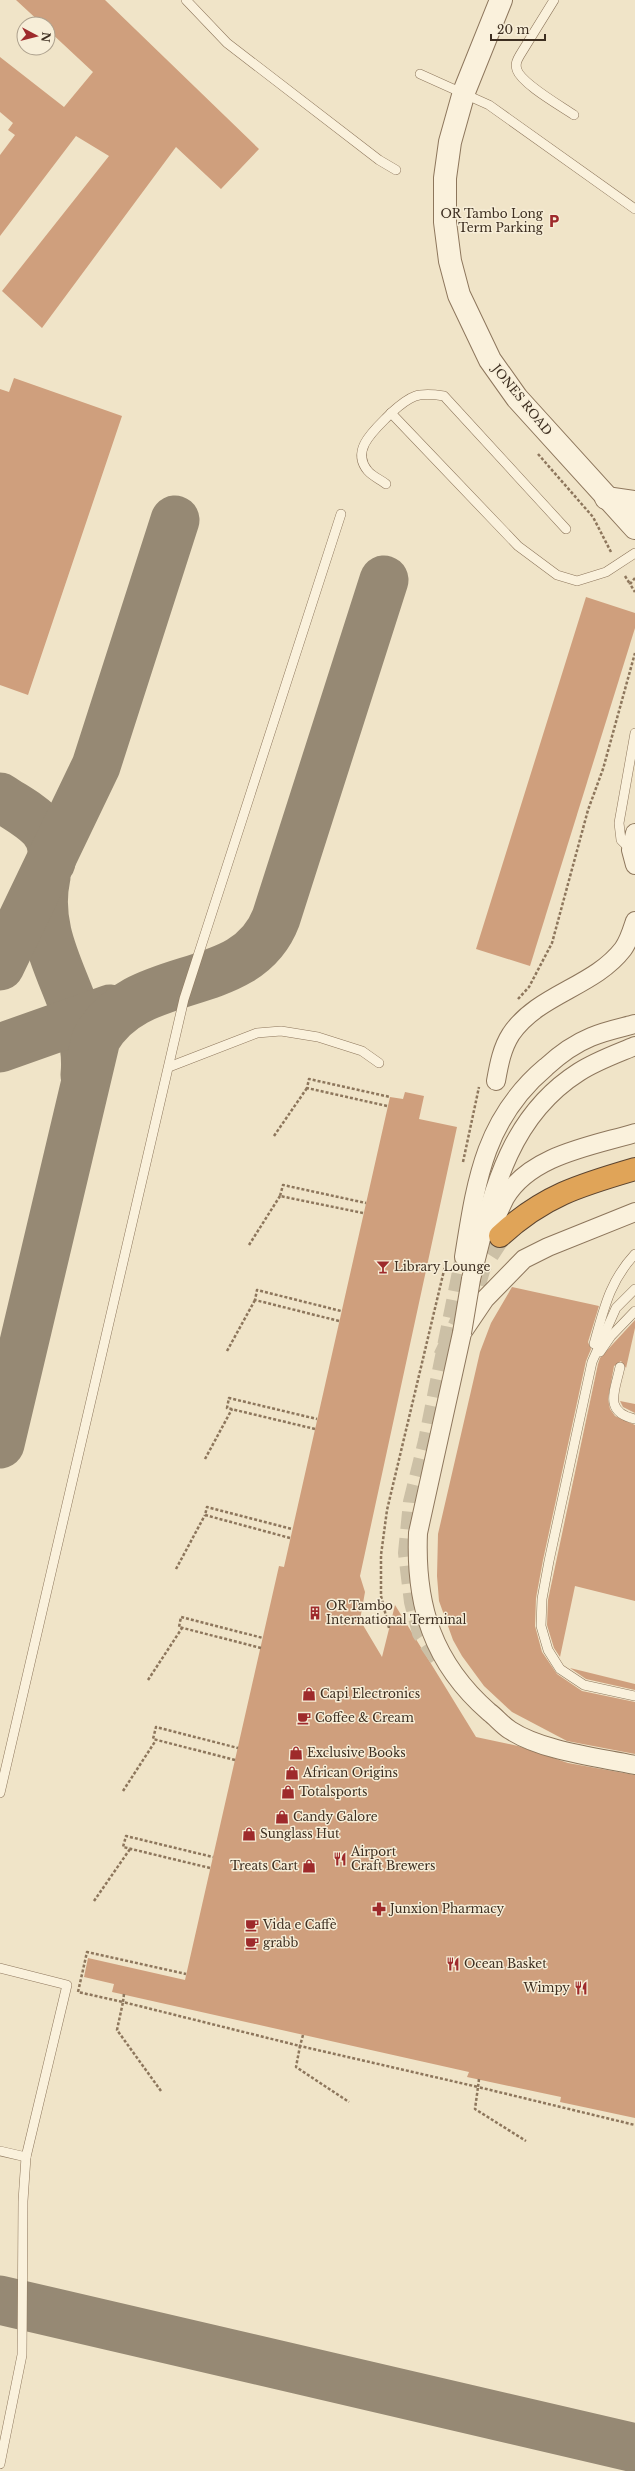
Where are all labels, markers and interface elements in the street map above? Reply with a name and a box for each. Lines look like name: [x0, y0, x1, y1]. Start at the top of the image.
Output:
north arrow: [16, 16, 56, 56]
scale bar: [491, 16, 545, 42]
text: 20 m: [497, 22, 529, 37]
text: N: [38, 31, 54, 44]
place label: OR Tambo Long Term Parking: [441, 206, 544, 235]
parking icon: OR Tambo Long Term Parking: [546, 213, 562, 229]
street label: JONES ROAD: [488, 360, 555, 438]
bar icon: Library Lounge: [375, 1259, 391, 1275]
place label: Library Lounge: [394, 1259, 491, 1274]
place label: OR Tambo International Terminal: [326, 1598, 467, 1627]
building icon: OR Tambo International Terminal: [307, 1605, 323, 1621]
shop icon: Capi Electronics: [301, 1686, 317, 1702]
place label: Capi Electronics: [320, 1686, 420, 1701]
cafe icon: Coffee & Cream: [296, 1710, 312, 1726]
place label: Coffee & Cream: [315, 1710, 414, 1725]
shop icon: Exclusive Books: [288, 1745, 304, 1761]
place label: Exclusive Books: [307, 1745, 406, 1760]
shop icon: African Origins: [284, 1765, 300, 1781]
place label: African Origins: [302, 1765, 398, 1780]
shop icon: Totalsports: [280, 1784, 296, 1800]
place label: Totalsports: [299, 1784, 367, 1799]
shop icon: Candy Galore: [274, 1809, 290, 1825]
place label: Candy Galore: [293, 1809, 378, 1824]
shop icon: Sunglass Hut: [241, 1826, 257, 1842]
place label: Sunglass Hut: [260, 1826, 340, 1841]
place label: Airport Craft Brewers: [350, 1844, 436, 1873]
restaurant icon: Airport Craft Brewers: [332, 1851, 348, 1867]
place label: Treats Cart: [230, 1858, 298, 1873]
shop icon: Treats Cart: [301, 1858, 317, 1874]
pharmacy icon: Junxion Pharmacy: [371, 1901, 387, 1917]
place label: Junxion Pharmacy: [388, 1901, 505, 1916]
cafe icon: Vida e Caffè: [244, 1917, 260, 1933]
place label: Vida e Caffè: [262, 1917, 337, 1932]
cafe icon: grabb: [244, 1935, 260, 1951]
place label: grabb: [263, 1935, 298, 1950]
restaurant icon: Ocean Basket: [445, 1956, 461, 1972]
place label: Ocean Basket: [464, 1956, 547, 1971]
place label: Wimpy: [522, 1980, 570, 1995]
restaurant icon: Wimpy: [573, 1980, 589, 1996]

